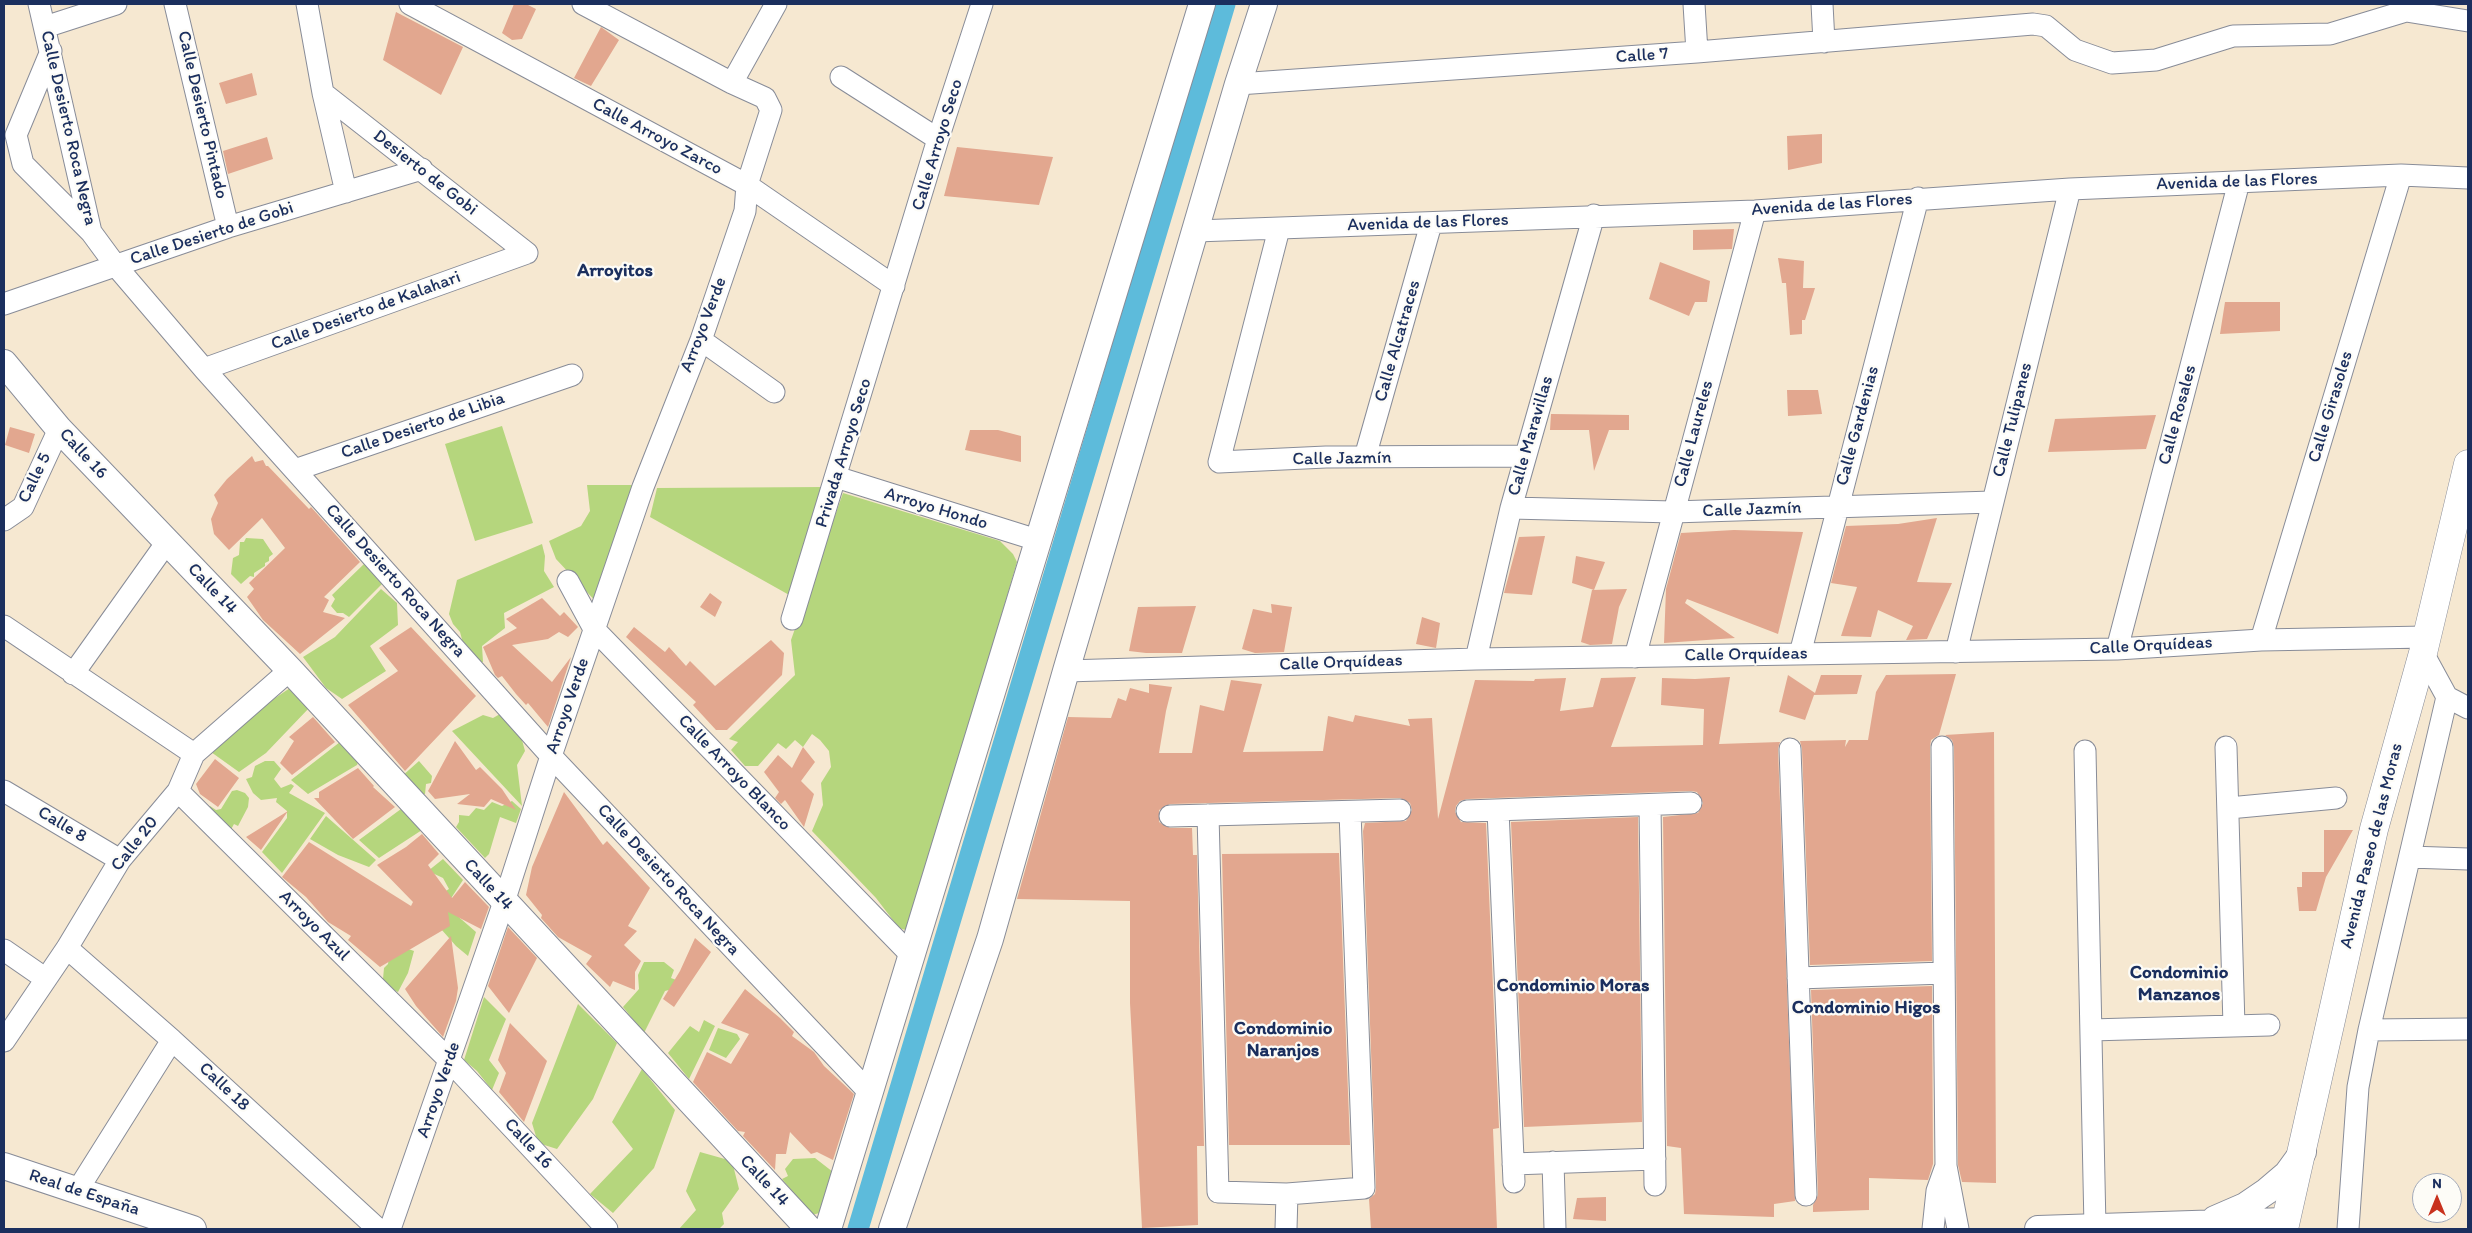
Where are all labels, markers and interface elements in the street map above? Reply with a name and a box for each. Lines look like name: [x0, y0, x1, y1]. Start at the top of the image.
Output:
street label: Calle Desierto Roca Negra: [35, 28, 101, 228]
street label: Calle Desierto Pintado: [172, 29, 232, 201]
street label: Calle 7: [1615, 43, 1669, 69]
street label: Calle Arroyo Seco: [908, 77, 968, 213]
street label: Calle Arroyo Zarco: [588, 94, 726, 180]
street label: Desierto de Gobi: [368, 125, 482, 221]
street label: Avenida de las Flores: [2156, 168, 2318, 196]
street label: Avenida de las Flores: [1751, 189, 1913, 221]
street label: Calle Desierto de Gobi: [128, 197, 296, 271]
street label: Avenida de las Flores: [1347, 209, 1509, 237]
district label: Arroyitos: [577, 260, 653, 282]
street label: Calle Desierto de Kalahari: [268, 267, 464, 355]
street label: Arroyo Verde: [676, 274, 732, 376]
street label: Calle Alcatraces: [1370, 278, 1426, 404]
street label: Calle Girasoles: [2304, 349, 2358, 465]
street label: Calle Tulipanes: [1988, 361, 2038, 479]
street label: Calle Rosales: [2154, 363, 2202, 467]
street label: Calle Gardenias: [1832, 364, 1884, 488]
street label: Calle Maravillas: [1504, 374, 1558, 498]
street label: Privada Arroyo Seco: [811, 376, 877, 530]
street label: Calle Laureles: [1669, 378, 1719, 490]
street label: Calle Desierto de Libia: [338, 388, 508, 464]
street label: Calle 16: [54, 424, 112, 484]
street label: Calle Jazmín: [1292, 447, 1392, 471]
street label: Calle 5: [14, 449, 56, 507]
street label: Arroyo Hondo: [882, 483, 990, 535]
street label: Calle Jazmín: [1702, 497, 1802, 523]
street label: Calle Desierto Roca Negra: [320, 500, 470, 662]
street label: Calle 14: [182, 559, 242, 619]
street label: Calle Orquídeas: [2089, 632, 2213, 660]
street label: Calle Orquídeas: [1684, 643, 1808, 667]
street label: Calle Orquídeas: [1279, 650, 1403, 676]
street label: Arroyo Verde: [541, 655, 595, 757]
street label: Calle Arroyo Blanco: [673, 710, 795, 836]
street label: Avenida Paseo de las Moras: [2336, 741, 2408, 951]
street label: Calle Desierto Roca Negra: [592, 800, 744, 960]
street label: Calle 8: [33, 802, 91, 848]
street label: Calle 20: [107, 812, 163, 876]
street label: Calle 14: [459, 855, 517, 915]
street label: Arroyo Azul: [274, 886, 354, 966]
district label: Condominio Manzanos: [2130, 962, 2228, 1006]
district label: Condominio Moras: [1497, 975, 1649, 997]
district label: Condominio Higos: [1792, 997, 1940, 1019]
district label: Condominio Naranjos: [1234, 1018, 1332, 1062]
street label: Arroyo Verde: [412, 1039, 466, 1141]
street label: Calle 18: [194, 1058, 254, 1116]
street label: Calle 16: [499, 1114, 557, 1174]
street label: Calle 14: [735, 1151, 793, 1211]
street label: Real de España: [26, 1165, 142, 1221]
north arrow: [2412, 1173, 2462, 1223]
text: N: [2432, 1175, 2442, 1192]

